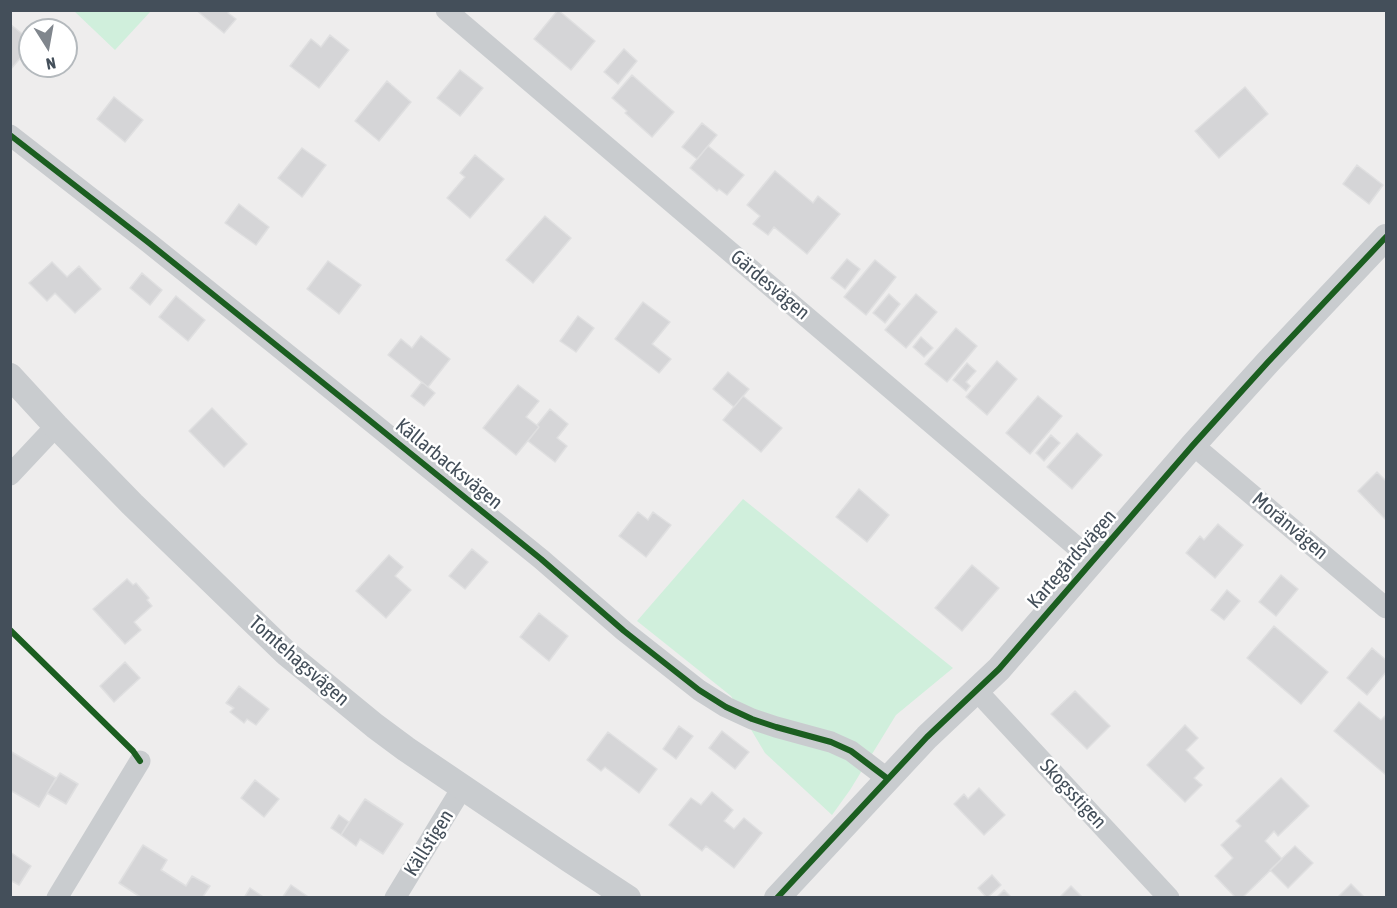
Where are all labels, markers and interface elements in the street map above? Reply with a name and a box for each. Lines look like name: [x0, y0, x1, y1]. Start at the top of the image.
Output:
north arrow: [18, 18, 78, 78]
text: N: [45, 54, 57, 73]
street label: Gärdesvägen: [726, 245, 814, 325]
street label: Källarbacksvägen: [391, 413, 507, 515]
street label: Moränvägen: [1247, 487, 1333, 565]
street label: Kartegårdsvägen: [1022, 505, 1122, 613]
street label: Tomtehagsvägen: [244, 611, 354, 711]
street label: Skogsstigen: [1035, 754, 1111, 834]
street label: Källstigen: [399, 805, 459, 881]

